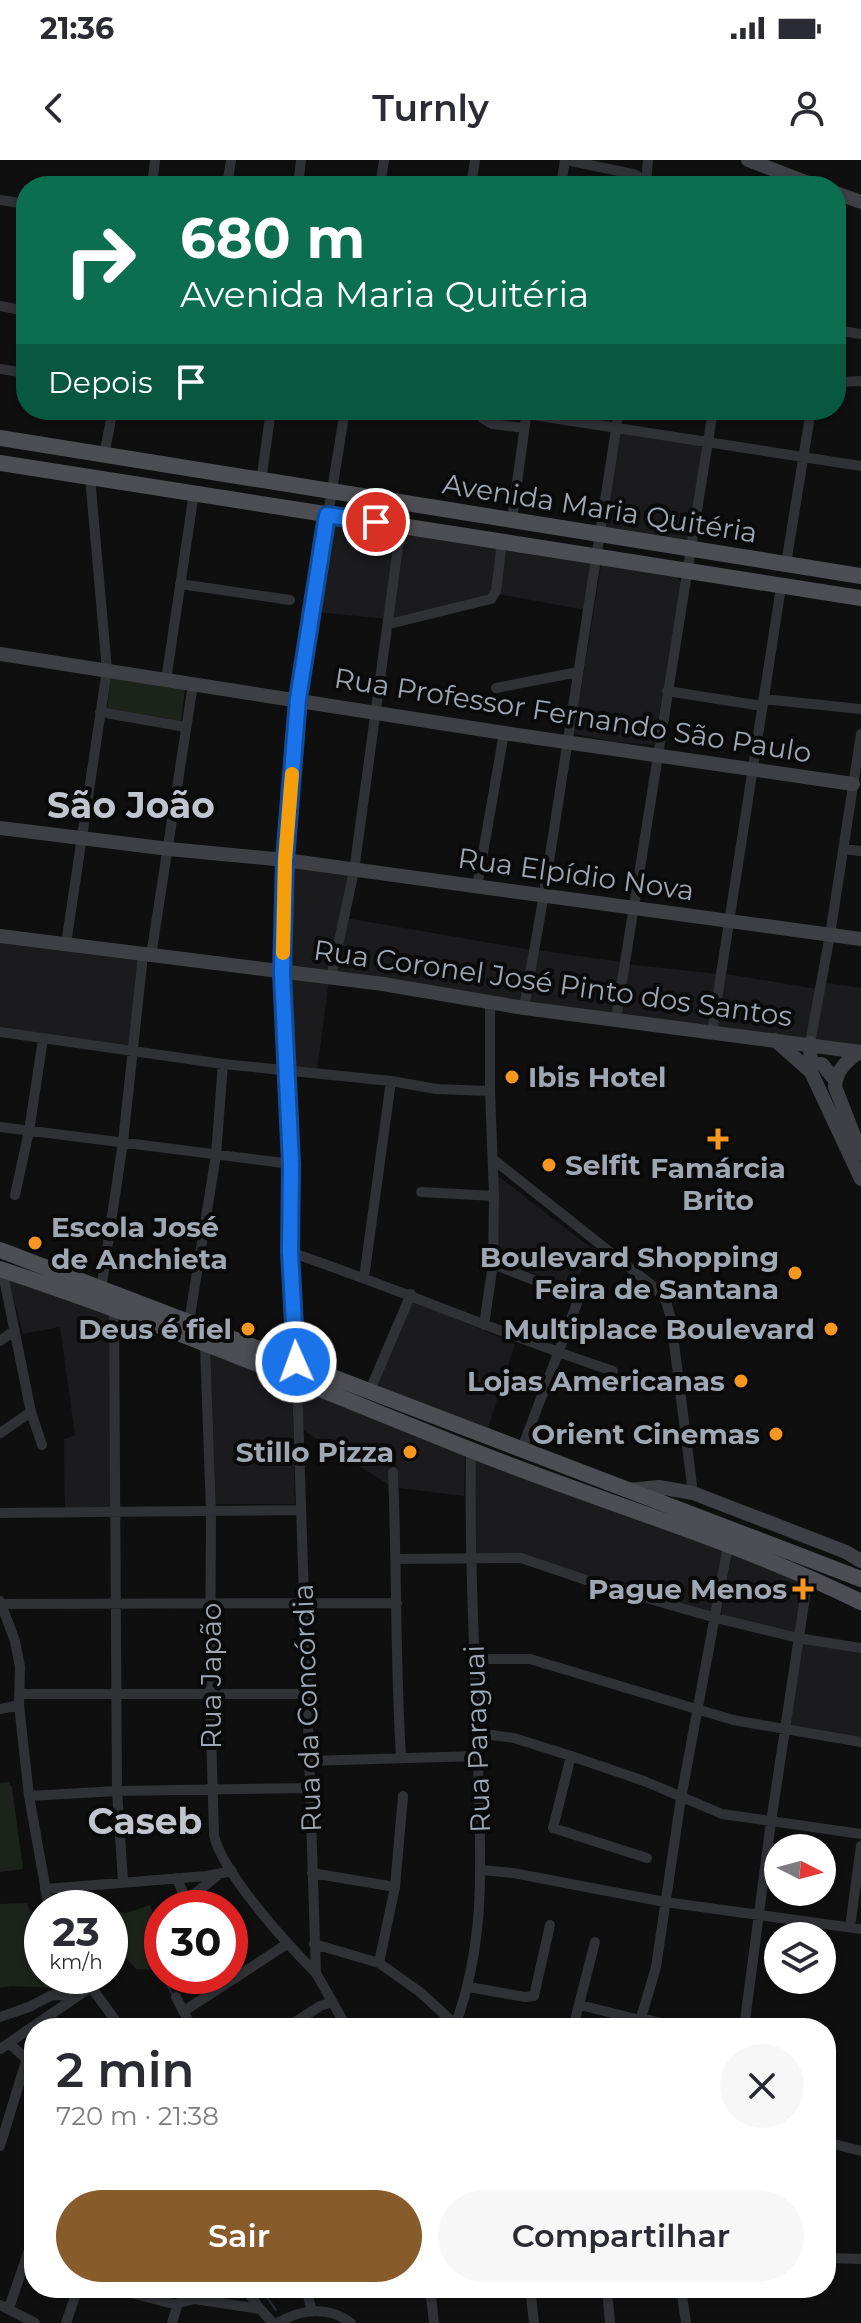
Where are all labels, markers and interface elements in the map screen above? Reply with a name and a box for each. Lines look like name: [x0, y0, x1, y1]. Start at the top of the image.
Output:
text: 21:36: [40, 10, 114, 47]
icon: back: [32, 86, 76, 130]
text: Turnly: [372, 86, 489, 130]
icon: person: [785, 86, 829, 130]
text: 680 m: [180, 204, 365, 272]
icon: right: [48, 208, 152, 312]
text: Avenida Maria Quitéria: [180, 272, 589, 316]
icon: arrive: [169, 360, 213, 404]
text: Depois: [48, 364, 153, 401]
street label: Avenida Maria Quitéria: [440, 466, 760, 550]
pin: [342, 488, 410, 556]
icon: arrive: [354, 500, 398, 544]
street label: Rua Professor Fernando São Paulo: [332, 660, 814, 770]
district label: São João: [47, 783, 215, 827]
street label: Rua Elpídio Nova: [456, 841, 696, 907]
street label: Rua Coronel José Pinto dos Santos: [312, 933, 794, 1033]
place label: Ibis Hotel: [528, 1060, 667, 1094]
marker: Ibis Hotel: [503, 1068, 521, 1086]
marker: Famárcia Brito: [709, 1130, 727, 1148]
place label: Selfit: [565, 1148, 641, 1182]
place label: Famárcia Brito: [650, 1151, 786, 1217]
marker: Selfit: [540, 1156, 558, 1174]
place label: Escola José de Anchieta: [51, 1210, 228, 1276]
marker: Escola José de Anchieta: [26, 1234, 44, 1252]
place label: Boulevard Shopping Feira de Santana: [480, 1240, 779, 1306]
marker: Boulevard Shopping Feira de Santana: [786, 1264, 804, 1282]
place label: Deus é fiel: [78, 1312, 232, 1346]
place label: Multiplace Boulevard: [503, 1312, 815, 1346]
marker: Deus é fiel: [239, 1320, 257, 1338]
position arrow: [254, 1320, 338, 1404]
marker: Multiplace Boulevard: [822, 1320, 840, 1338]
place label: Lojas Americanas: [467, 1364, 725, 1398]
marker: Lojas Americanas: [732, 1372, 750, 1390]
place label: Orient Cinemas: [532, 1417, 760, 1451]
marker: Orient Cinemas: [767, 1425, 785, 1443]
place label: Stillo Pizza: [236, 1435, 394, 1469]
marker: Stillo Pizza: [401, 1443, 419, 1461]
place label: Pague Menos: [588, 1572, 787, 1606]
marker: Pague Menos: [794, 1580, 812, 1598]
street label: Rua da Concórdia: [286, 1583, 328, 1833]
street label: Rua Japão: [194, 1603, 228, 1749]
street label: Rua Paraguai: [457, 1645, 497, 1833]
district label: Caseb: [88, 1799, 202, 1843]
north arrow: [764, 1834, 836, 1906]
map controls: [764, 1834, 836, 1994]
speed limit sign: 30: [144, 1890, 248, 1994]
text: 23: [52, 1907, 100, 1956]
button: layers: [764, 1922, 836, 1994]
text: km/h: [49, 1950, 103, 1974]
text: 2 min: [56, 2041, 194, 2099]
button: close: [720, 2044, 804, 2128]
text: 720 m · 21:38: [56, 2100, 219, 2132]
button: Sair: [56, 2190, 422, 2282]
button: Compartilhar: [438, 2190, 804, 2282]

